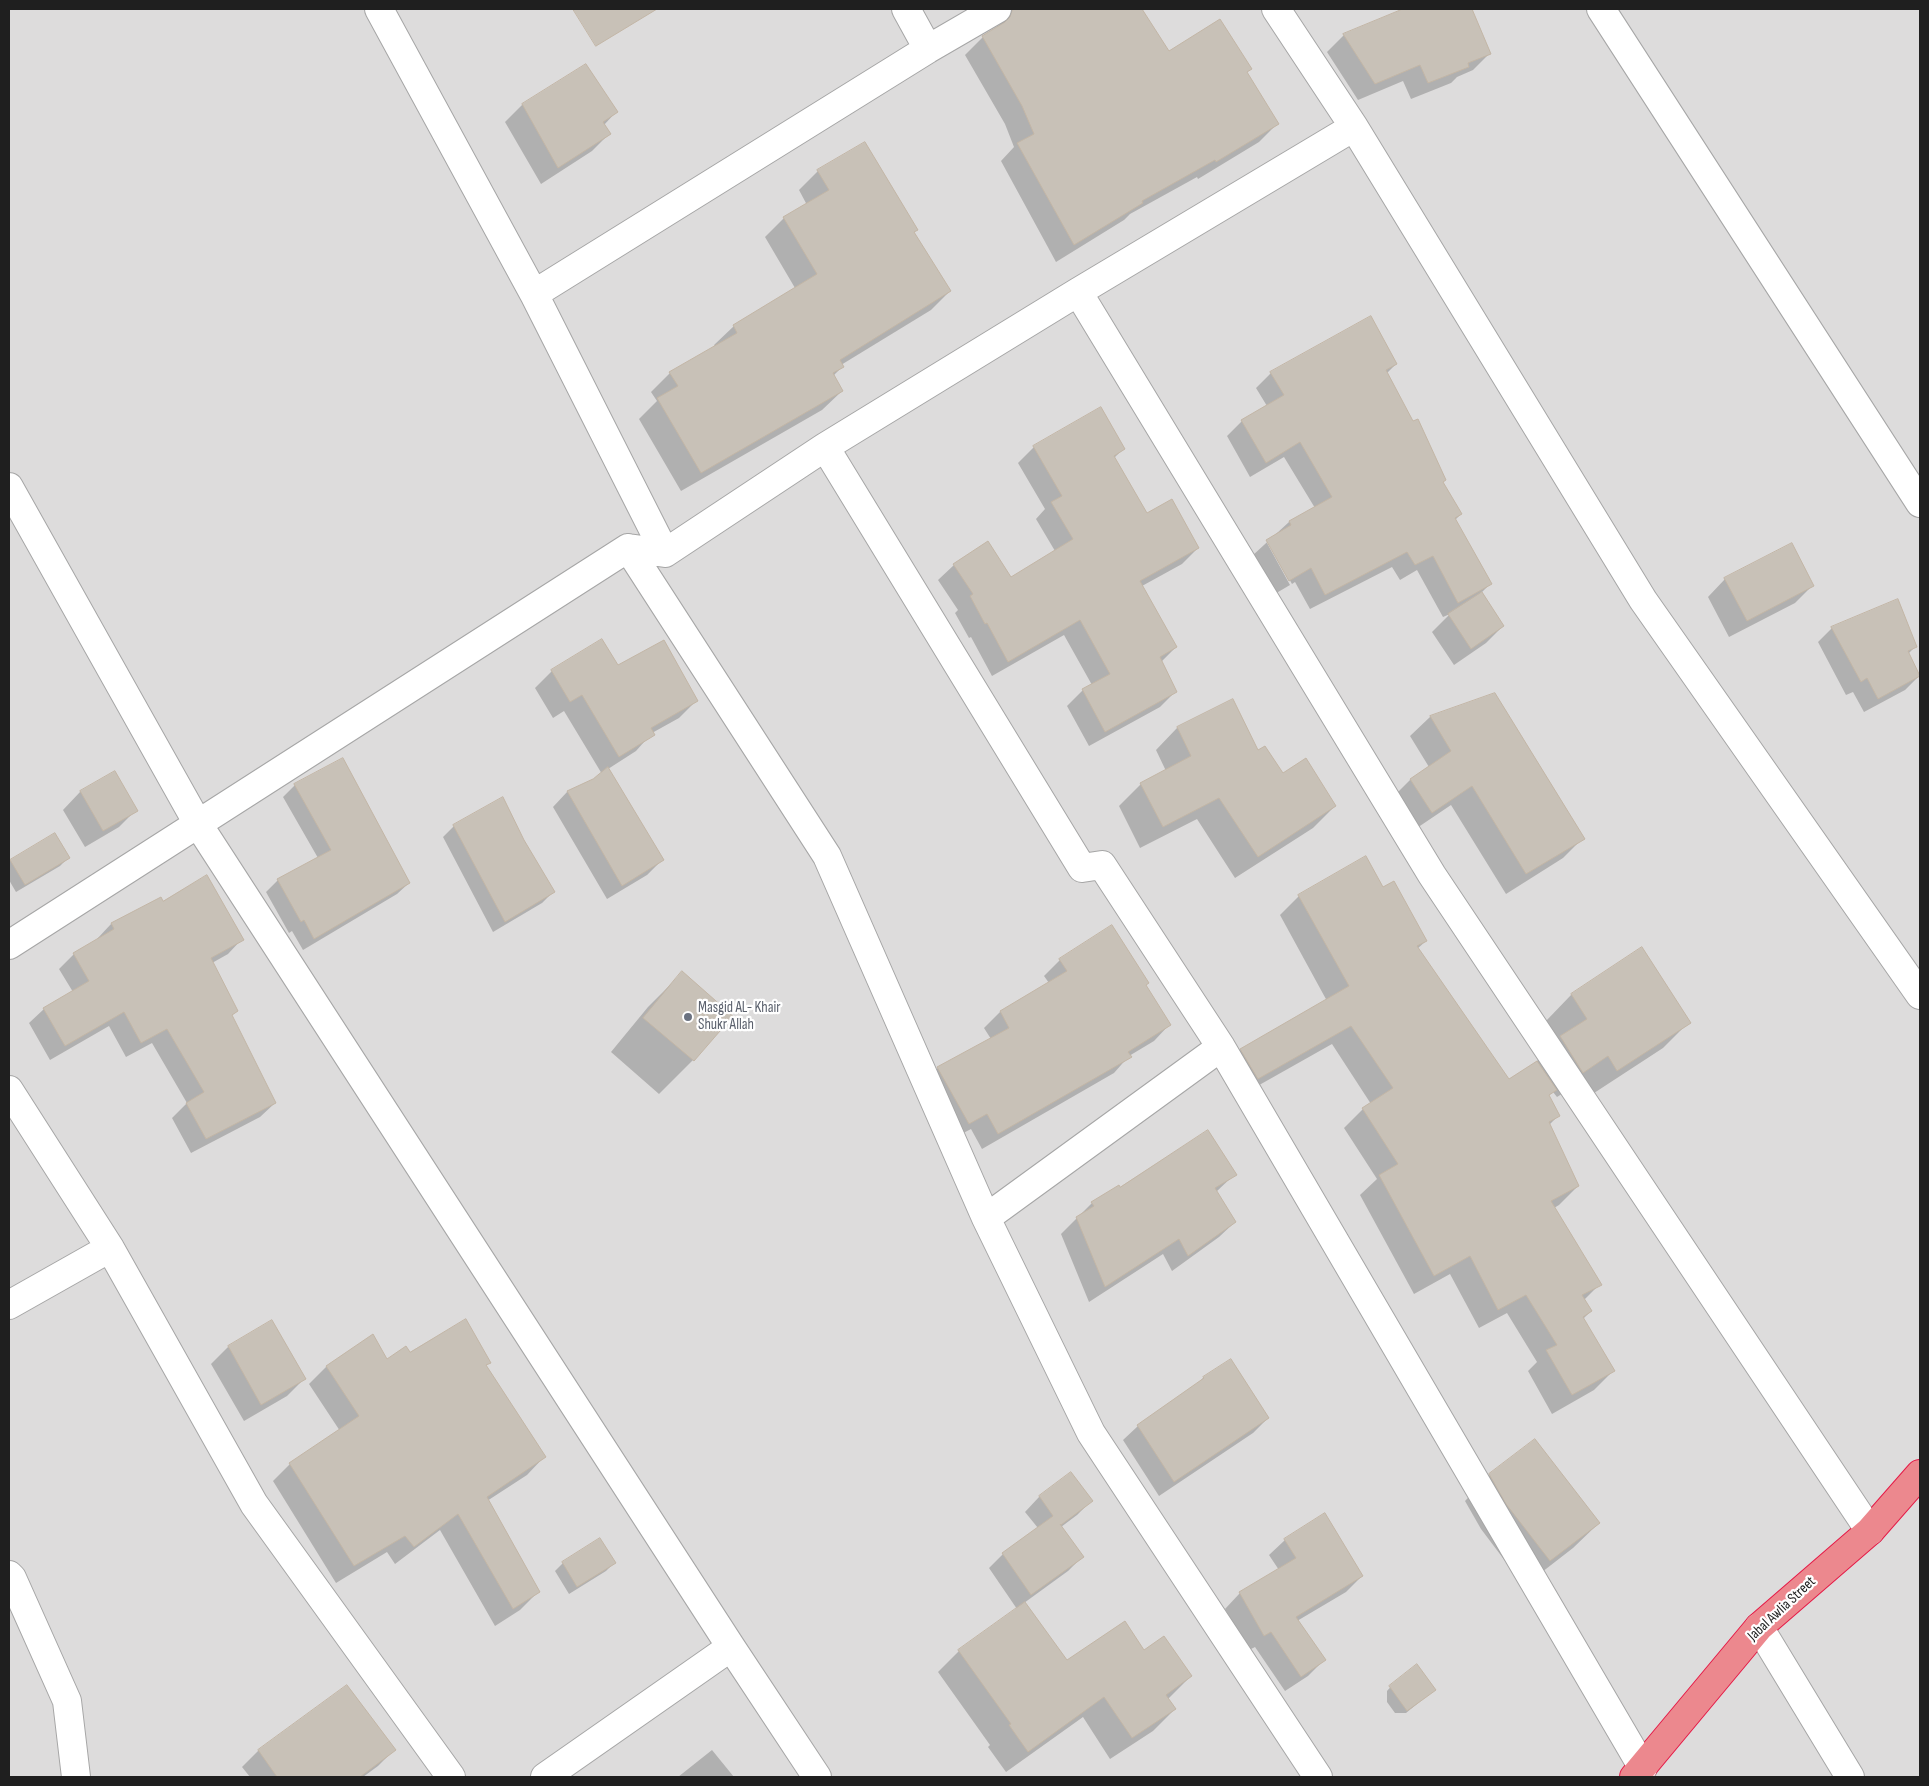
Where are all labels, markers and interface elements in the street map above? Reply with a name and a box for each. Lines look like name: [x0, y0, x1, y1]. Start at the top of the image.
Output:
place label: Masgid AL- Khair Shukr Allah: [698, 999, 781, 1034]
marker: Masgid AL- Khair Shukr Allah: [682, 1011, 694, 1023]
street label: Jabal Awlia Street: [1744, 1573, 1820, 1645]

